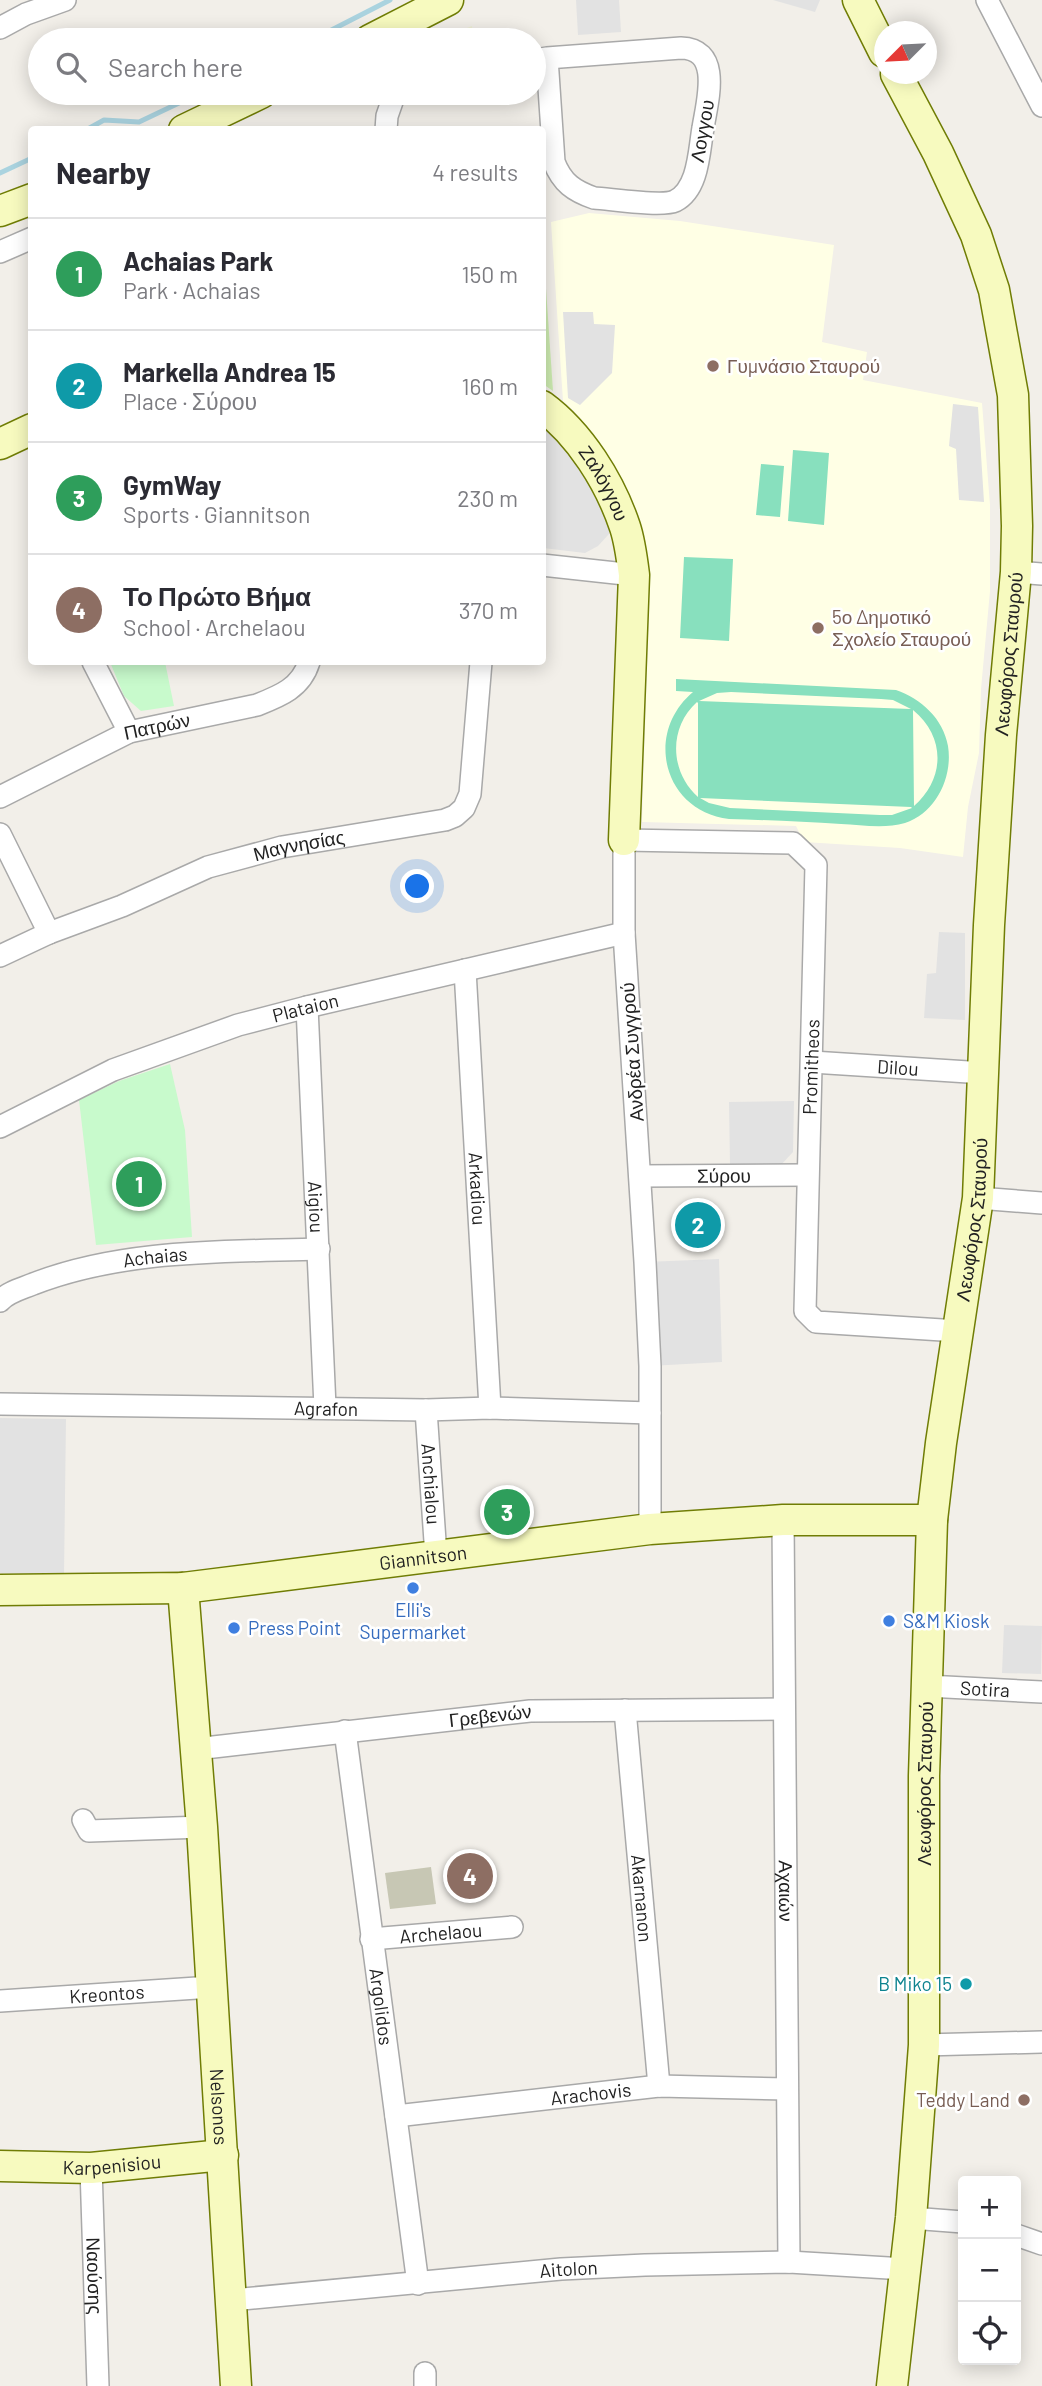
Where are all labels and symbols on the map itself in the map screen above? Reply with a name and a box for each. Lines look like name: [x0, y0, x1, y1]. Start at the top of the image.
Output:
north arrow: [874, 21, 937, 84]
street label: Λογγου: [685, 98, 718, 164]
place label: Γυμνάσιο Σταυρού: [727, 354, 880, 377]
marker: Γυμνάσιο Σταυρού: [705, 358, 721, 374]
street label: Ζαλόγγου: [574, 441, 634, 524]
street label: Λεωφόρος Σταυρού: [989, 571, 1027, 737]
place label: 5ο Δημοτικό Σχολείο Σταυρού: [832, 605, 971, 650]
marker: 5ο Δημοτικό Σχολείο Σταυρού: [810, 620, 826, 636]
street label: Πατρών: [121, 707, 192, 744]
street label: Μαγνησίας: [251, 825, 346, 865]
your location: [400, 869, 434, 903]
street label: Ανδρέα Συγγρού: [615, 982, 648, 1122]
street label: Plataion: [270, 988, 341, 1027]
street label: Promitheos: [797, 1019, 824, 1115]
street label: Dilou: [876, 1054, 919, 1080]
street label: Λεωφόρος Σταυρού: [951, 1137, 991, 1303]
street label: Arkadiou: [464, 1151, 492, 1226]
pin: 1: [116, 1158, 162, 1210]
street label: Σύρου: [697, 1163, 751, 1187]
street label: Aigiou: [304, 1180, 329, 1233]
pin: 2: [675, 1199, 721, 1251]
street label: Achaias: [121, 1242, 188, 1271]
street label: Agrafon: [294, 1396, 358, 1420]
street label: Anchialou: [417, 1442, 446, 1525]
pin: 3: [484, 1486, 530, 1538]
street label: Giannitson: [378, 1540, 468, 1574]
marker: Elli's Supermarket: [405, 1580, 421, 1596]
place label: Elli's Supermarket: [359, 1598, 467, 1643]
place label: S&M Kiosk: [903, 1609, 989, 1632]
marker: S&M Kiosk: [881, 1613, 897, 1629]
place label: Press Point: [248, 1616, 341, 1639]
marker: Press Point: [226, 1620, 242, 1636]
street label: Sotira: [960, 1676, 1010, 1701]
street label: Γρεβενών: [447, 1699, 533, 1731]
street label: Λεωφόρος Σταυρού: [912, 1701, 937, 1866]
pin: 4: [447, 1850, 493, 1902]
street label: Akarnanon: [627, 1853, 658, 1943]
street label: Αχαιών: [775, 1860, 798, 1922]
street label: Archelaou: [398, 1918, 483, 1948]
street label: Argolidos: [365, 1966, 398, 2047]
place label: B Miko 15: [878, 1972, 952, 1995]
marker: B Miko 15: [958, 1976, 974, 1992]
street label: Kreontos: [68, 1979, 145, 2007]
street label: Nelsonos: [206, 2068, 233, 2146]
street label: Arachovis: [549, 2077, 632, 2109]
place label: Teddy Land: [916, 2088, 1010, 2111]
marker: Teddy Land: [1016, 2092, 1032, 2108]
street label: Karpenisiou: [63, 2149, 162, 2179]
street label: Ναούσης: [82, 2237, 108, 2315]
street label: Aitolon: [538, 2255, 598, 2282]

